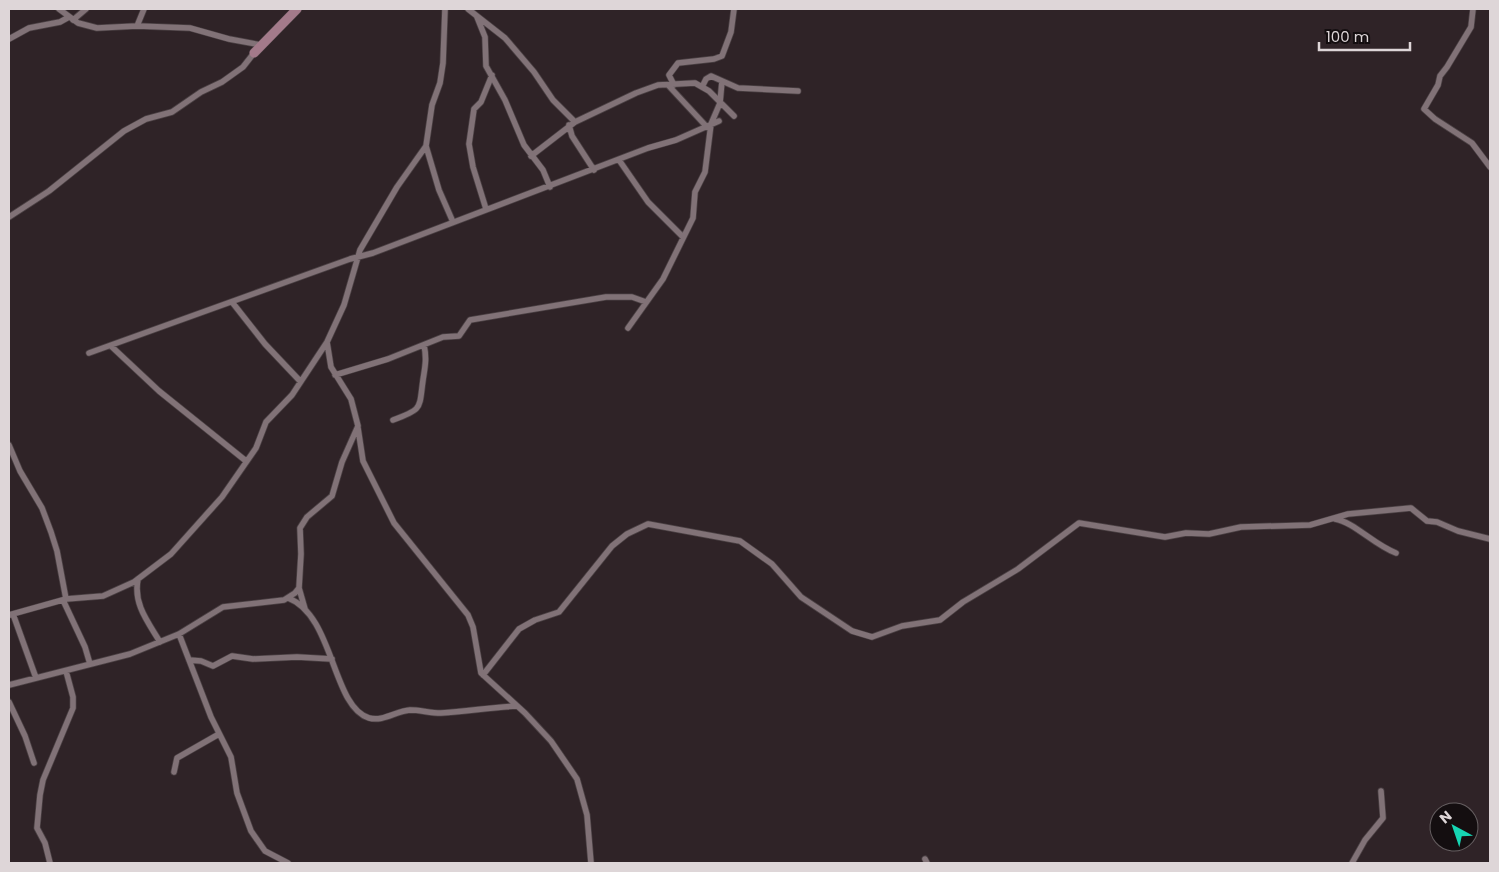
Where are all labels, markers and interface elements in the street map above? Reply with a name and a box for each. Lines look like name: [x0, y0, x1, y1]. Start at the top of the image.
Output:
scale bar: [1319, 20, 1410, 52]
text: 100 m: [1326, 26, 1369, 47]
north arrow: [1429, 802, 1479, 852]
text: N: [1435, 806, 1456, 828]

